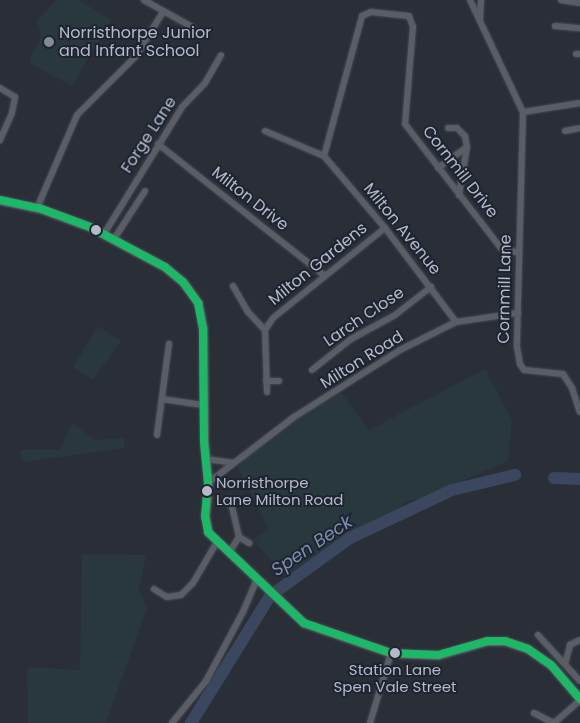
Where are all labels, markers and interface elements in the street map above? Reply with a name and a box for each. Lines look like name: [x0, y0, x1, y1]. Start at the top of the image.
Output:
place label: Norristhorpe Junior and Infant School: [59, 23, 211, 61]
marker: Norristhorpe Junior and Infant School: [43, 36, 55, 48]
street label: Forge Lane: [117, 93, 181, 177]
street label: Cornmill Drive: [418, 122, 502, 222]
street label: Milton Drive: [208, 163, 292, 235]
street label: Milton Avenue: [359, 179, 445, 279]
street label: Milton Gardens: [265, 219, 371, 309]
unlabelled marker: [91, 225, 101, 235]
street label: Cornmill Lane: [494, 234, 516, 344]
street label: Larch Close: [320, 283, 408, 351]
street label: Milton Road: [317, 327, 407, 393]
place label: Norristhorpe Lane Milton Road: [216, 473, 343, 508]
marker: Norristhorpe Lane Milton Road: [202, 486, 212, 496]
water label: Spen Beck: [267, 511, 357, 581]
marker: Station Lane Spen Vale Street: [390, 648, 400, 658]
place label: Station Lane Spen Vale Street: [333, 660, 457, 695]

